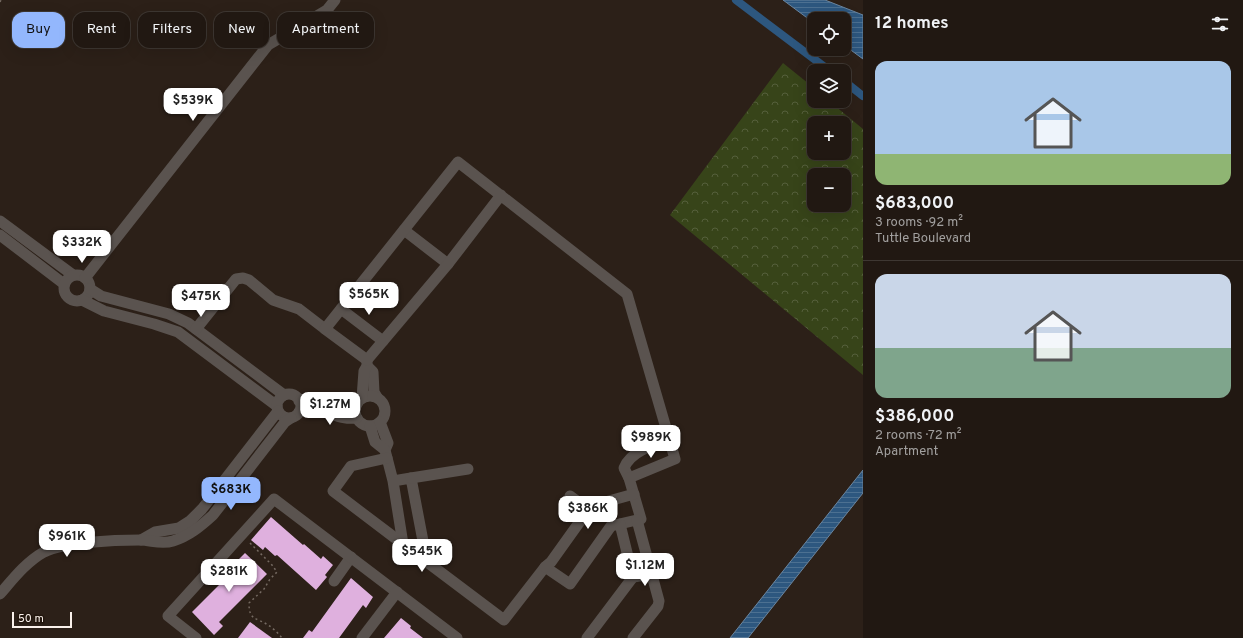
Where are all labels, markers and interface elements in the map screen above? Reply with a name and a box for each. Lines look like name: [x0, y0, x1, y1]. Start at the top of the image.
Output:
chip: Buy: [12, 12, 65, 48]
chip: Rent: [73, 12, 130, 48]
chip: Filters: [138, 12, 206, 48]
chip: New: [214, 12, 269, 48]
chip: Apartment: [277, 12, 374, 48]
map controls: [807, 12, 851, 212]
button: locate: [807, 12, 851, 56]
text: 12 homes: [875, 13, 949, 35]
icon: filters: [1209, 13, 1231, 35]
button: layers: [807, 64, 851, 108]
icon: home: [1017, 87, 1089, 159]
pin: $539K: [165, 88, 221, 122]
text: $539K: [173, 93, 213, 109]
button: +: [807, 116, 851, 160]
button: −: [807, 168, 851, 212]
text: $683,000: [875, 193, 954, 215]
text: 3 rooms · 92 m²: [875, 215, 963, 231]
pin: $332K: [54, 230, 110, 264]
text: Tuttle Boulevard: [875, 231, 971, 247]
text: $332K: [62, 235, 102, 251]
pin: $565K: [341, 282, 397, 316]
pin: $475K: [173, 284, 229, 318]
text: $565K: [349, 287, 389, 303]
text: $475K: [181, 289, 221, 305]
icon: home: [1017, 300, 1089, 372]
pin: $1.27M: [297, 392, 363, 426]
text: $1.27M: [309, 397, 351, 413]
text: $386,000: [875, 406, 954, 428]
pin: $989K: [623, 425, 679, 459]
text: 2 rooms · 72 m²: [875, 428, 961, 444]
text: $989K: [630, 430, 672, 446]
text: Apartment: [875, 444, 938, 460]
pin: $683K: [203, 477, 259, 511]
text: $683K: [211, 482, 251, 498]
pin: $386K: [560, 496, 616, 530]
text: $386K: [567, 501, 609, 517]
pin: $961K: [39, 524, 95, 558]
text: $961K: [48, 529, 86, 545]
pin: $545K: [394, 539, 450, 573]
text: $545K: [401, 544, 443, 560]
pin: $1.12M: [612, 553, 678, 587]
text: $1.12M: [625, 558, 665, 574]
pin: $281K: [201, 559, 257, 593]
text: $281K: [210, 564, 248, 580]
scale bar: [12, 610, 72, 629]
text: 50 m: [18, 612, 44, 626]

